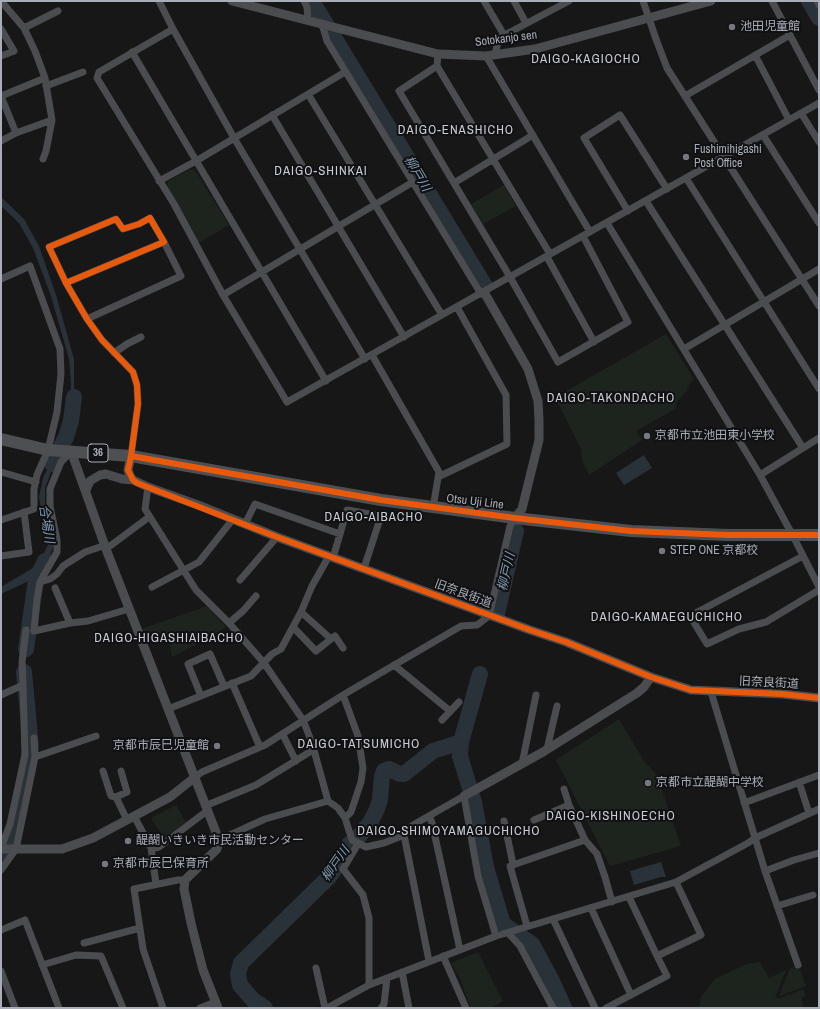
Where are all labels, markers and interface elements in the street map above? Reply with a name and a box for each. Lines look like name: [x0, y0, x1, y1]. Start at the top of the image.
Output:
place label: 池田児童館: [740, 20, 800, 34]
marker: 池田児童館: [727, 22, 737, 32]
street label: Sotokanjo sen: [474, 28, 538, 50]
district label: DAIGO-KAGIOCHO: [531, 52, 641, 68]
district label: DAIGO-ENASHICHO: [398, 123, 514, 139]
place label: Fushimihigashi Post Office: [694, 143, 762, 171]
marker: Fushimihigashi Post Office: [681, 152, 691, 162]
water label: 柳戸川: [400, 153, 434, 195]
district label: DAIGO-SHINKAI: [274, 164, 368, 180]
district label: DAIGO-TAKONDACHO: [547, 391, 675, 407]
place label: 京都市立池田東小学校: [655, 429, 775, 443]
marker: 京都市立池田東小学校: [642, 431, 652, 441]
road number: 36: [88, 444, 108, 462]
street label: Otsu Uji Line: [446, 491, 504, 513]
water label: 合場川: [35, 504, 57, 544]
district label: DAIGO-AIBACHO: [325, 510, 423, 526]
place label: STEP ONE 京都校: [670, 544, 758, 558]
marker: STEP ONE 京都校: [657, 546, 667, 556]
water label: 柳戸川: [495, 551, 519, 593]
street label: 旧奈良街道: [432, 577, 494, 611]
district label: DAIGO-KAMAEGUCHICHO: [591, 610, 743, 626]
district label: DAIGO-HIGASHIAIBACHO: [94, 631, 244, 647]
street label: 旧奈良街道: [739, 674, 799, 692]
district label: DAIGO-TATSUMICHO: [298, 737, 420, 753]
place label: 京都市辰巳児童館: [113, 739, 209, 753]
marker: 京都市辰巳児童館: [212, 741, 222, 751]
place label: 京都市立醍醐中学校: [656, 776, 764, 790]
marker: 京都市立醍醐中学校: [643, 778, 653, 788]
district label: DAIGO-KISHINOECHO: [546, 809, 676, 825]
district label: DAIGO-SHIMOYAMAGUCHICHO: [357, 824, 541, 840]
place label: 醍醐いきいき市民活動センター: [136, 834, 304, 848]
marker: 醍醐いきいき市民活動センター: [123, 836, 133, 846]
water label: 柳戸川: [318, 844, 354, 884]
place label: 京都市辰巳保育所: [113, 857, 209, 871]
marker: 京都市辰巳保育所: [100, 859, 110, 869]

